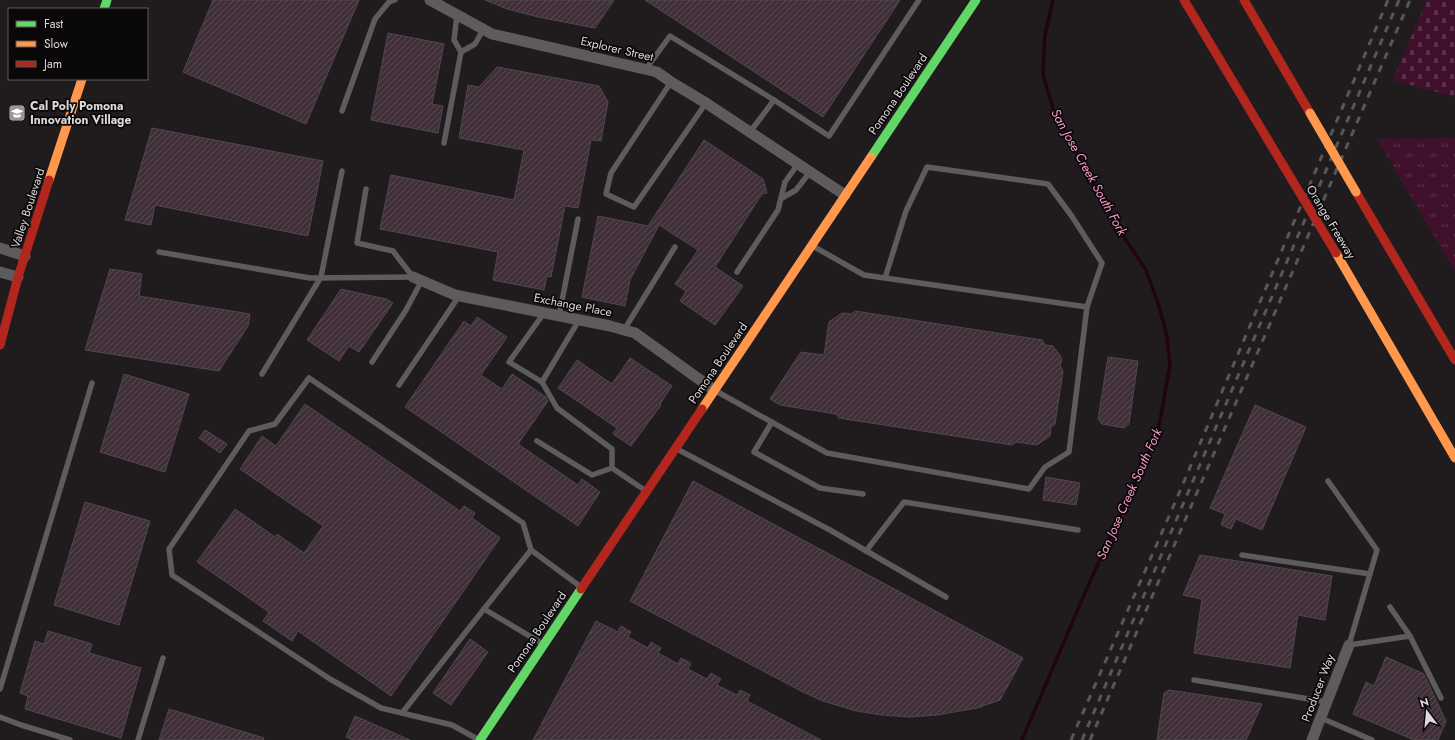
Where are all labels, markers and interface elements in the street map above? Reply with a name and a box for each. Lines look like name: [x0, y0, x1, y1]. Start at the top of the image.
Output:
legend: [8, 8, 148, 80]
text: Fast: [44, 15, 63, 33]
street label: Explorer Street: [579, 32, 655, 66]
text: Slow: [44, 35, 69, 53]
street label: Pomona Boulevard: [864, 50, 932, 138]
text: Jam: [42, 55, 62, 73]
place label: Cal Poly Pomona Innovation Village: [30, 97, 131, 129]
school or university icon: Cal Poly Pomona Innovation Village: [7, 103, 27, 123]
water label: San Jose Creek South Fork: [1046, 105, 1132, 239]
street label: Valley Boulevard: [7, 166, 49, 250]
street label: Orange Freeway: [1302, 182, 1361, 263]
street label: Exchange Place: [532, 289, 614, 321]
street label: Pomona Boulevard: [684, 319, 752, 407]
water label: San Jose Creek South Fork: [1091, 425, 1167, 563]
street label: Pomona Boulevard: [503, 588, 571, 676]
street label: Producer Way: [1297, 651, 1339, 724]
north arrow: [1407, 692, 1447, 732]
text: N: [1418, 693, 1431, 711]

